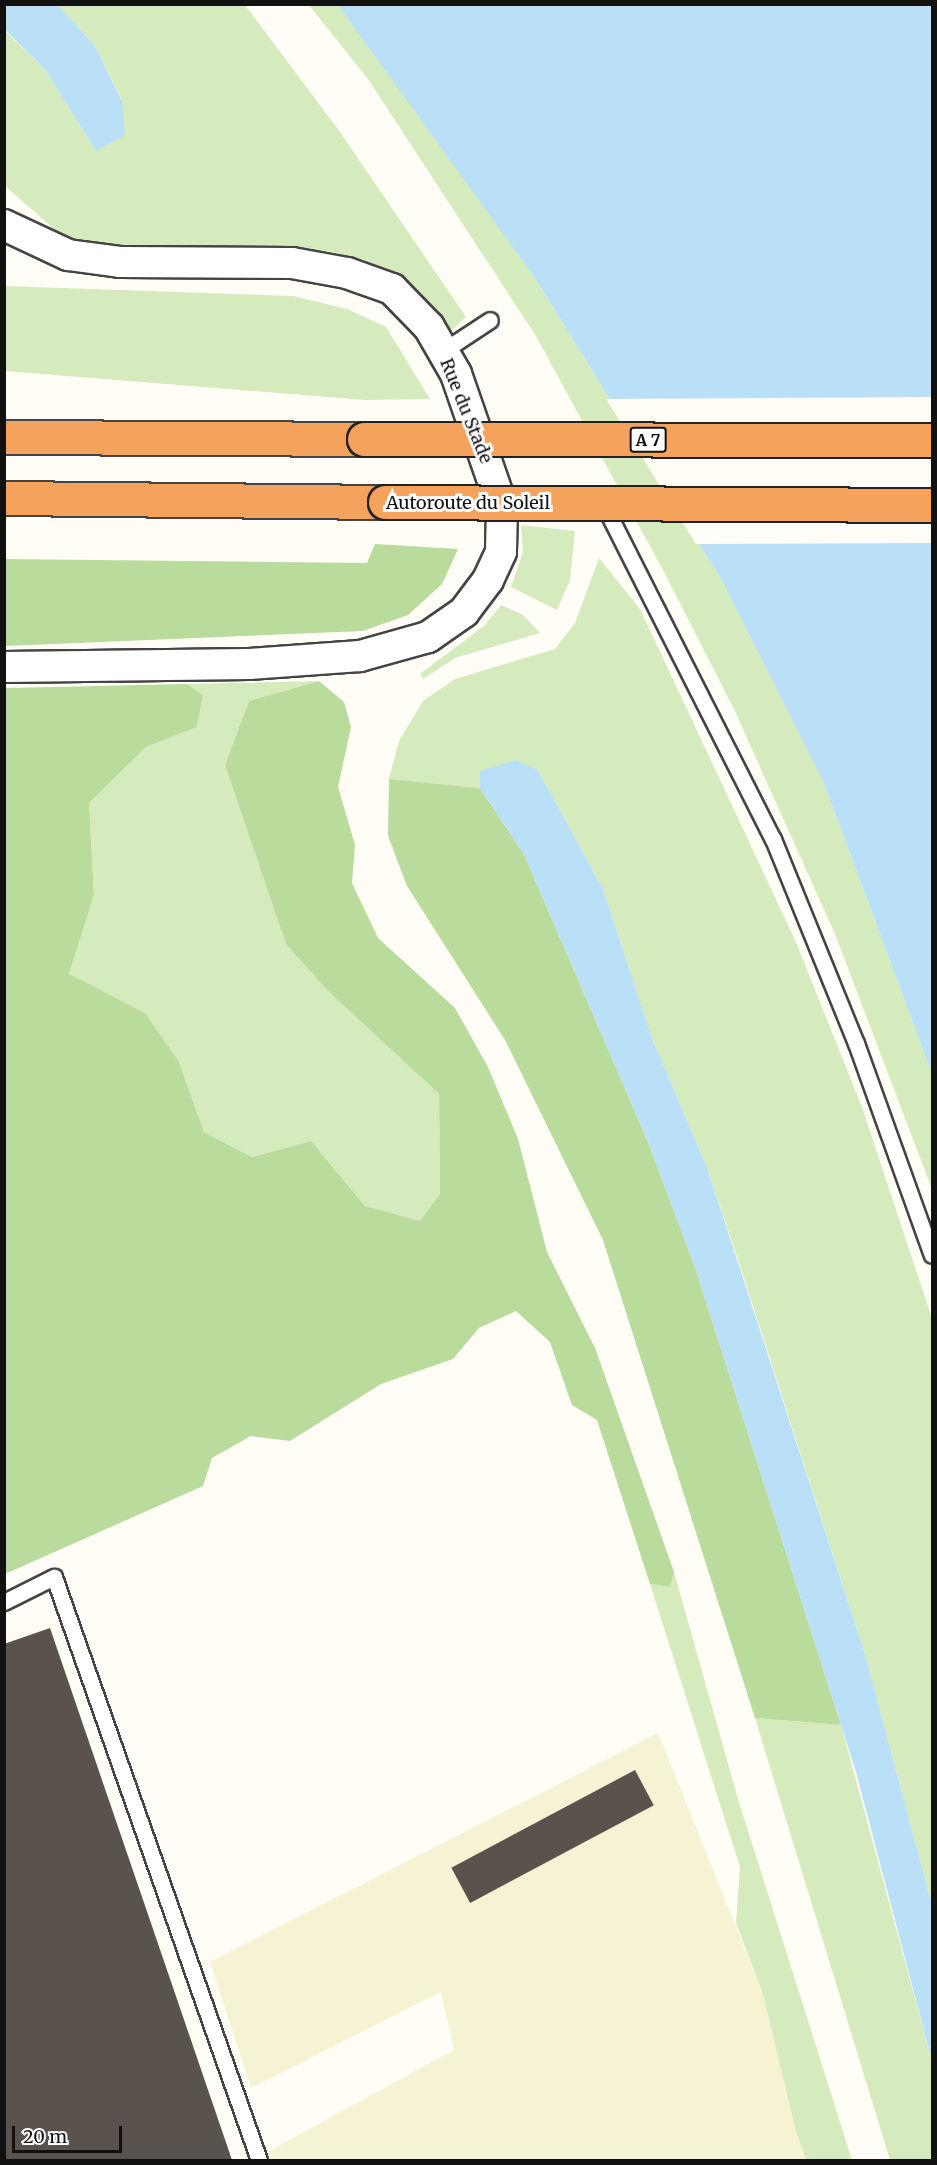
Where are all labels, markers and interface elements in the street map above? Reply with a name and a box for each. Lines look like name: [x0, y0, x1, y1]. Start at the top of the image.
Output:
street label: Rue du Stade: [435, 355, 497, 467]
road number: A 7: [628, 427, 668, 453]
street label: Autoroute du Soleil: [386, 492, 550, 514]
scale bar: [15, 2114, 124, 2152]
text: 20 m: [23, 2125, 67, 2148]

